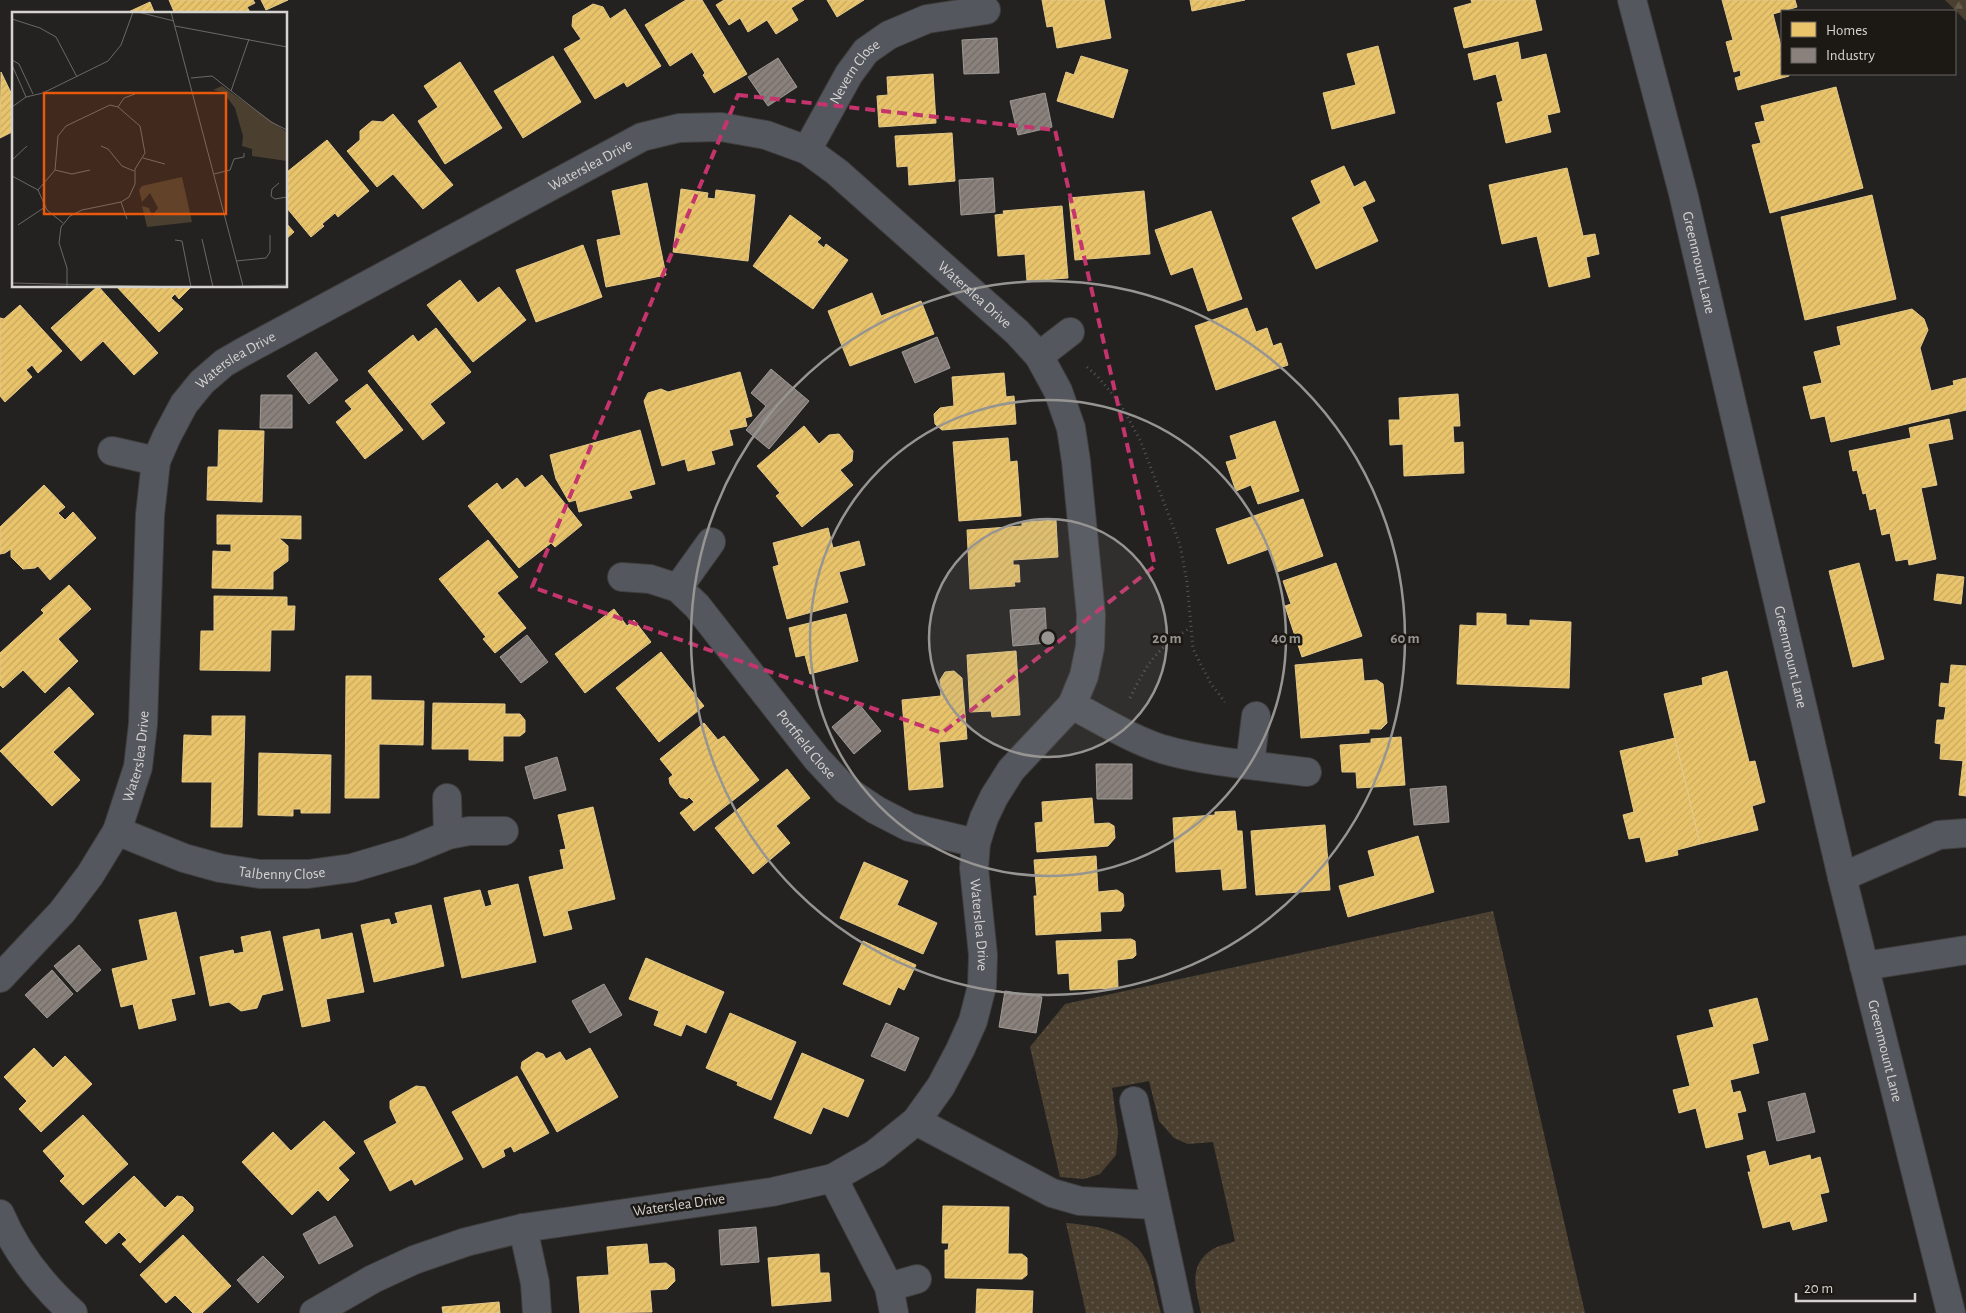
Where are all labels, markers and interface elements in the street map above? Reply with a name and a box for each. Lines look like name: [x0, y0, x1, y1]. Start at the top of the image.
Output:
legend: [1781, 10, 1956, 75]
inset map: [12, 12, 288, 288]
text: Homes: [1826, 23, 1868, 38]
street label: Nevern Close: [826, 36, 882, 107]
text: Industry: [1826, 48, 1875, 63]
street label: Waterslea Drive: [546, 136, 635, 194]
street label: Greenmount Lane: [1680, 210, 1718, 315]
street label: Waterslea Drive: [935, 258, 1015, 331]
street label: Waterslea Drive: [193, 328, 278, 392]
street label: Greenmount Lane: [1772, 604, 1810, 710]
centre of rings: [1039, 629, 1057, 647]
text: 20 m: [1152, 631, 1182, 646]
text: 40 m: [1271, 631, 1301, 646]
text: 60 m: [1390, 631, 1420, 646]
street label: Portfield Close: [774, 707, 839, 782]
street label: Waterslea Drive: [120, 711, 151, 804]
street label: Talbenny Close: [238, 863, 326, 882]
street label: Waterslea Drive: [968, 878, 991, 971]
street label: Greenmount Lane: [1865, 998, 1905, 1103]
street label: Waterslea Drive: [632, 1191, 726, 1219]
scale bar: [1796, 1270, 1915, 1302]
text: 20 m: [1804, 1281, 1833, 1296]

